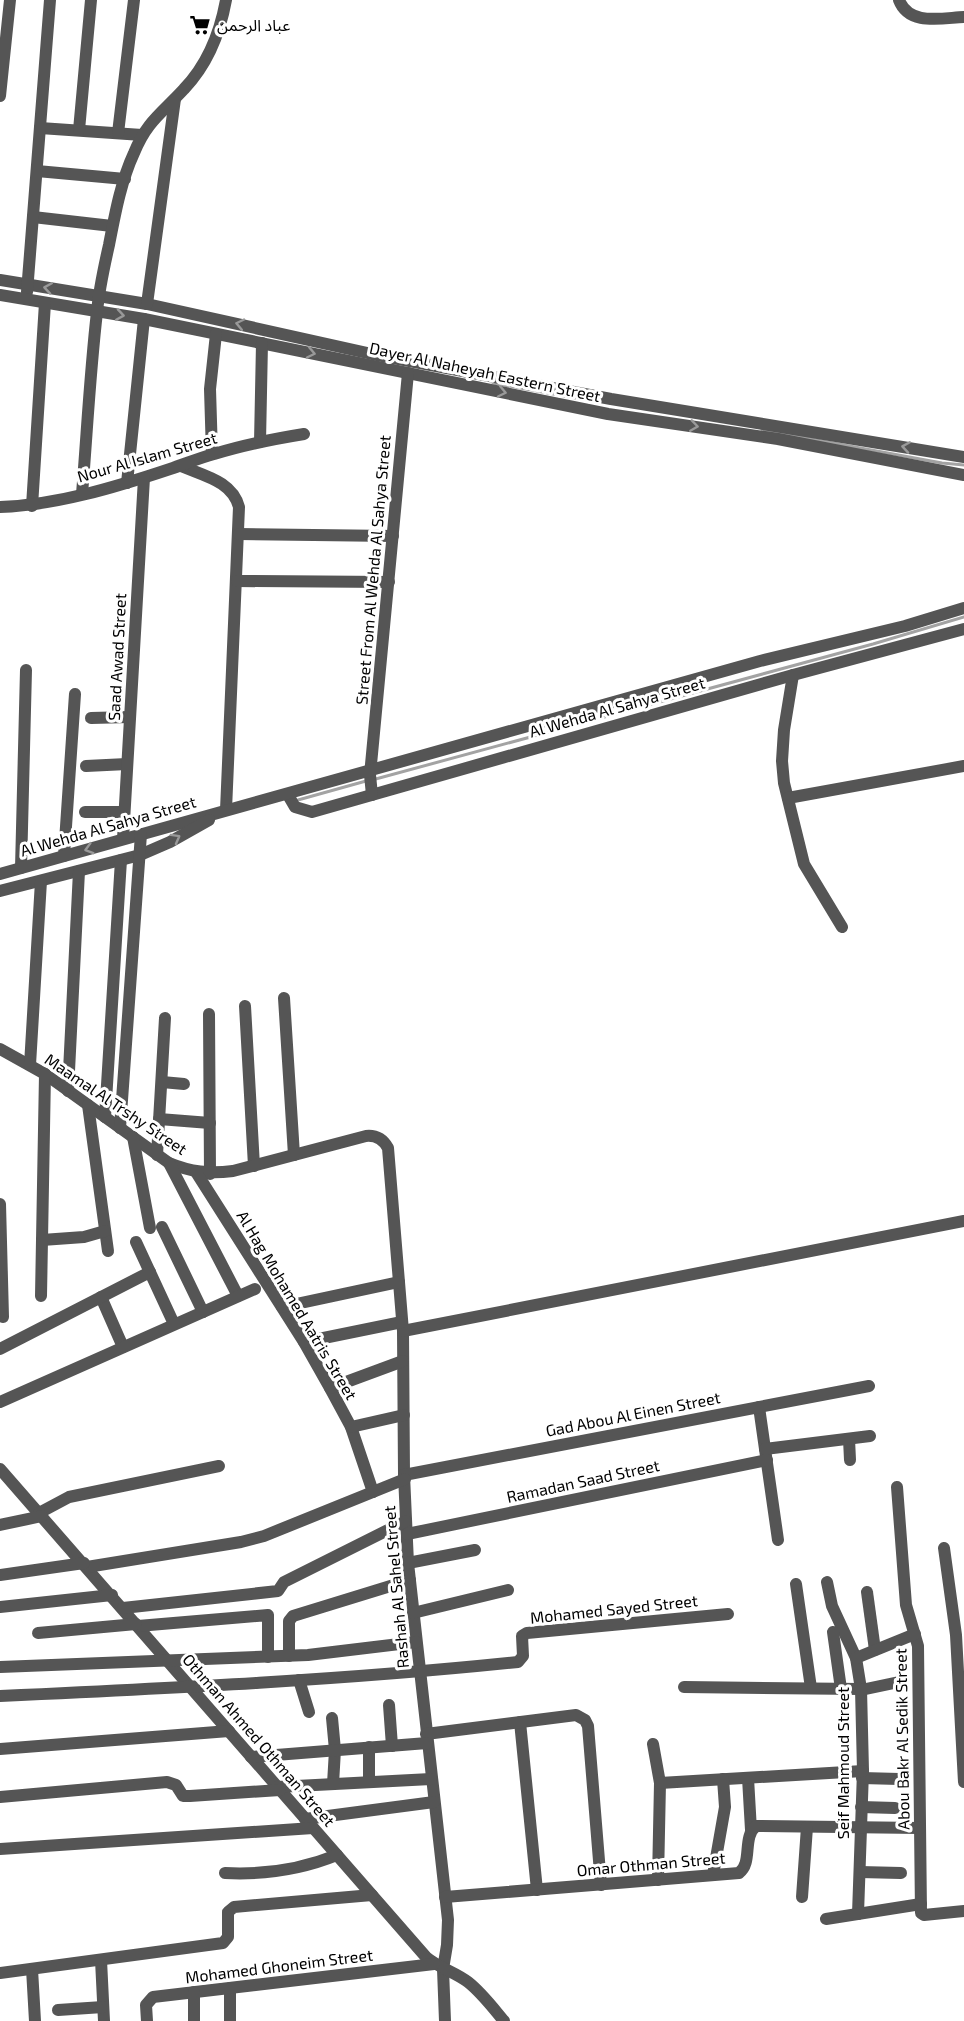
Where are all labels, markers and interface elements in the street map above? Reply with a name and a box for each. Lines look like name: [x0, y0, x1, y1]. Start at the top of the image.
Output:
supermarket icon: عباد الرحمن: [188, 13, 212, 37]
place label: عباد الرحمن: [217, 15, 290, 35]
one-way arrow: [44, 282, 53, 294]
one-way arrow: [114, 308, 124, 321]
one-way arrow: [235, 319, 245, 332]
street label: Dayer Al Naheyah Eastern Street: [368, 338, 602, 405]
one-way arrow: [306, 346, 316, 359]
one-way arrow: [497, 385, 507, 398]
one-way arrow: [689, 420, 699, 432]
street label: Nour Al Islam Street: [75, 427, 219, 486]
street label: Street From Al Wehda Al Sahya Street: [351, 434, 394, 706]
one-way arrow: [902, 442, 911, 454]
street label: Saad Awad Street: [104, 593, 129, 721]
street label: Al Wehda Al Sahya Street: [527, 672, 707, 741]
street label: Al Wehda Al Sahya Street: [18, 791, 198, 860]
one-way arrow: [170, 834, 180, 846]
one-way arrow: [84, 842, 95, 854]
street label: Maamal Al Trshy Street: [42, 1049, 191, 1158]
street label: Al Hag Mohamed Aatris Street: [233, 1207, 362, 1403]
street label: Gad Abou Al Einen Street: [544, 1387, 722, 1440]
street label: Ramadan Saad Street: [505, 1455, 661, 1506]
street label: Rashah Al Sahel Street: [379, 1505, 412, 1669]
street label: Mohamed Sayed Street: [529, 1590, 699, 1627]
street label: Abou Bakr Al Sedik Street: [890, 1648, 913, 1830]
street label: Othman Ahmed Othman Street: [179, 1650, 339, 1830]
street label: Seif Mahmoud Street: [833, 1687, 852, 1839]
street label: Omar Othman Street: [576, 1848, 726, 1879]
street label: Mohamed Ghoneim Street: [184, 1945, 374, 1986]

